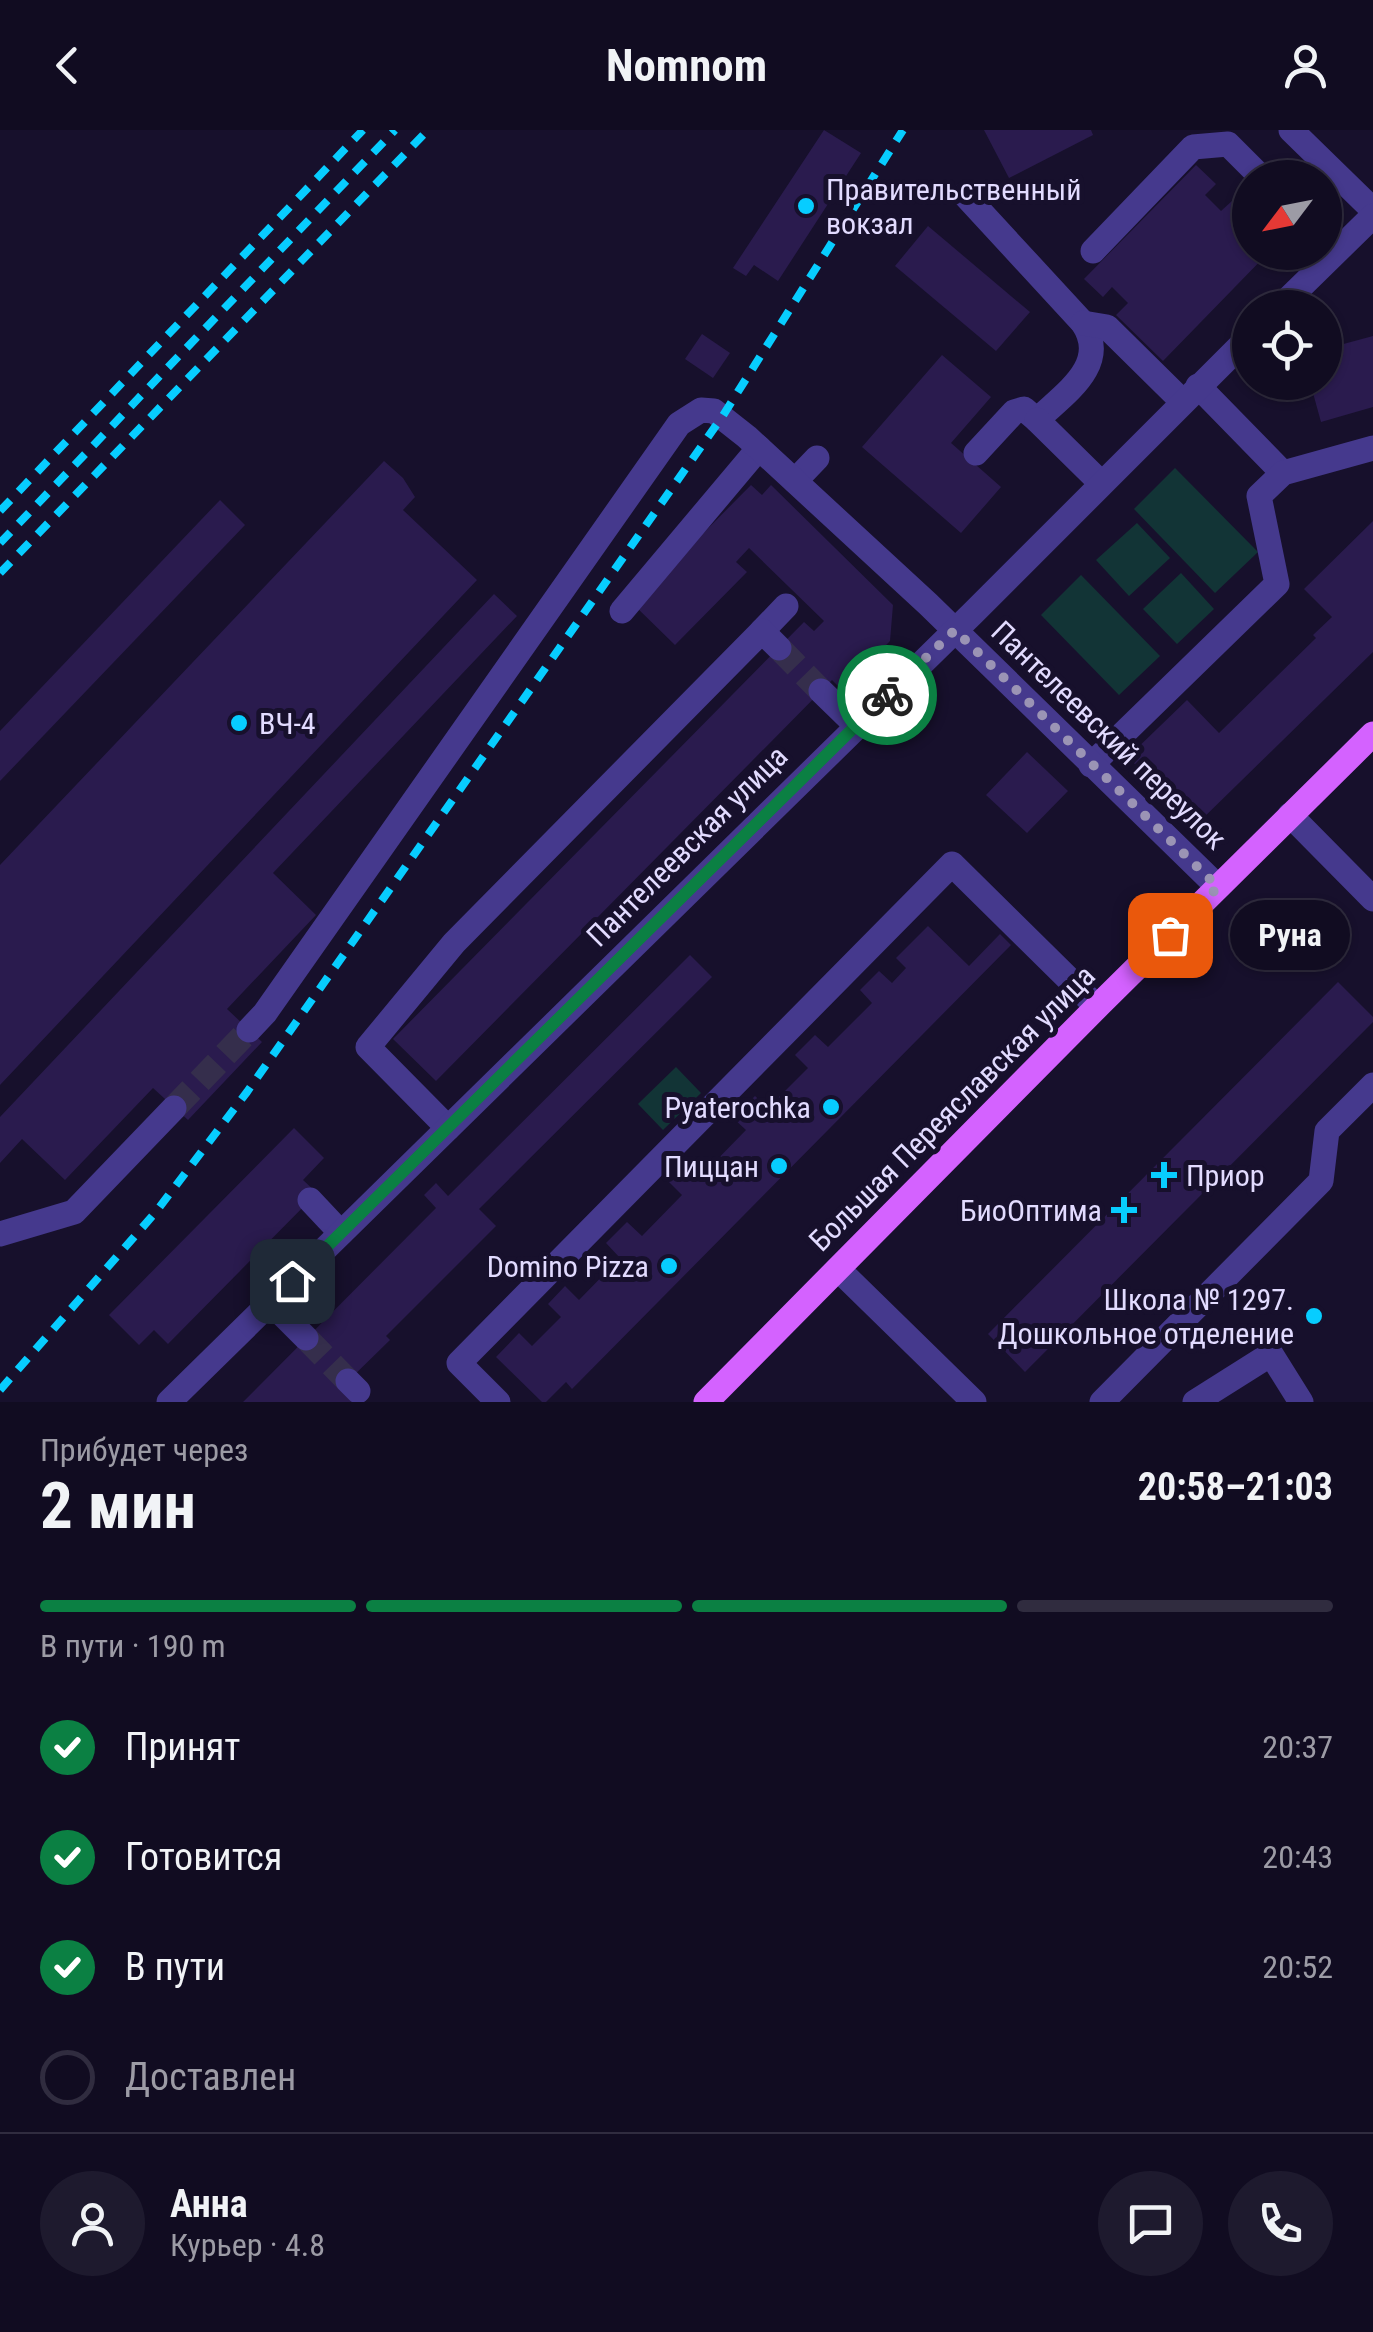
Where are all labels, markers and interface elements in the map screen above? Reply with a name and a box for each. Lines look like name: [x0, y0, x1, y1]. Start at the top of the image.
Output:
icon: back: [40, 38, 95, 93]
icon: person: [1278, 38, 1333, 93]
text: Nomnom: [606, 39, 767, 92]
north arrow: [1232, 160, 1342, 270]
map controls: [1232, 160, 1342, 400]
place label: Правительственный вокзал: [826, 172, 1081, 241]
marker: Правительственный вокзал: [795, 195, 817, 217]
button: locate: [1232, 290, 1342, 400]
street label: Пантелеевский переулок: [984, 614, 1234, 856]
courier: [837, 645, 937, 745]
icon: bike: [860, 668, 915, 723]
place label: ВЧ-4: [259, 706, 316, 741]
marker: ВЧ-4: [228, 712, 250, 734]
street label: Пантелеевская улица: [580, 739, 794, 953]
pin: [1128, 893, 1213, 978]
callout: Руна: [1230, 900, 1350, 970]
icon: bag: [1143, 908, 1198, 963]
text: Руна: [1258, 916, 1322, 954]
street label: Большая Переяславская улица: [802, 958, 1102, 1258]
place label: Pyaterochka: [664, 1090, 811, 1125]
marker: Pyaterochka: [820, 1096, 842, 1118]
place label: Пиццан: [664, 1149, 759, 1184]
marker: Пиццан: [768, 1155, 790, 1177]
place label: Приор: [1186, 1158, 1265, 1193]
marker: Приор: [1151, 1162, 1177, 1188]
place label: БиоОптима: [960, 1193, 1102, 1228]
marker: БиоОптима: [1111, 1197, 1137, 1223]
pin: [250, 1239, 335, 1324]
place label: Domino Pizza: [487, 1249, 649, 1284]
icon: home: [265, 1254, 320, 1309]
marker: Domino Pizza: [658, 1255, 680, 1277]
place label: Школа № 1297. Дошкольное отделение: [998, 1282, 1294, 1351]
marker: Школа № 1297. Дошкольное отделение: [1303, 1305, 1325, 1327]
text: Прибудет через: [40, 1431, 248, 1469]
text: 20:58–21:03: [1138, 1465, 1333, 1509]
text: 2 мин: [40, 1468, 196, 1544]
text: В пути · 190 m: [40, 1627, 226, 1665]
icon: check: [40, 1720, 95, 1775]
text: Принят: [125, 1725, 241, 1769]
text: 20:37: [1262, 1728, 1333, 1766]
icon: check: [40, 1830, 95, 1885]
text: Готовится: [125, 1835, 282, 1879]
text: 20:43: [1262, 1838, 1333, 1876]
icon: check: [40, 1940, 95, 1995]
text: В пути: [125, 1945, 225, 1989]
text: 20:52: [1262, 1948, 1333, 1986]
text: Доставлен: [125, 2055, 296, 2099]
button: person: [40, 2171, 145, 2276]
button: chat: [1098, 2171, 1203, 2276]
button: phone: [1228, 2171, 1333, 2276]
text: Анна: [170, 2182, 248, 2226]
text: Курьер · 4.8: [170, 2226, 325, 2264]

